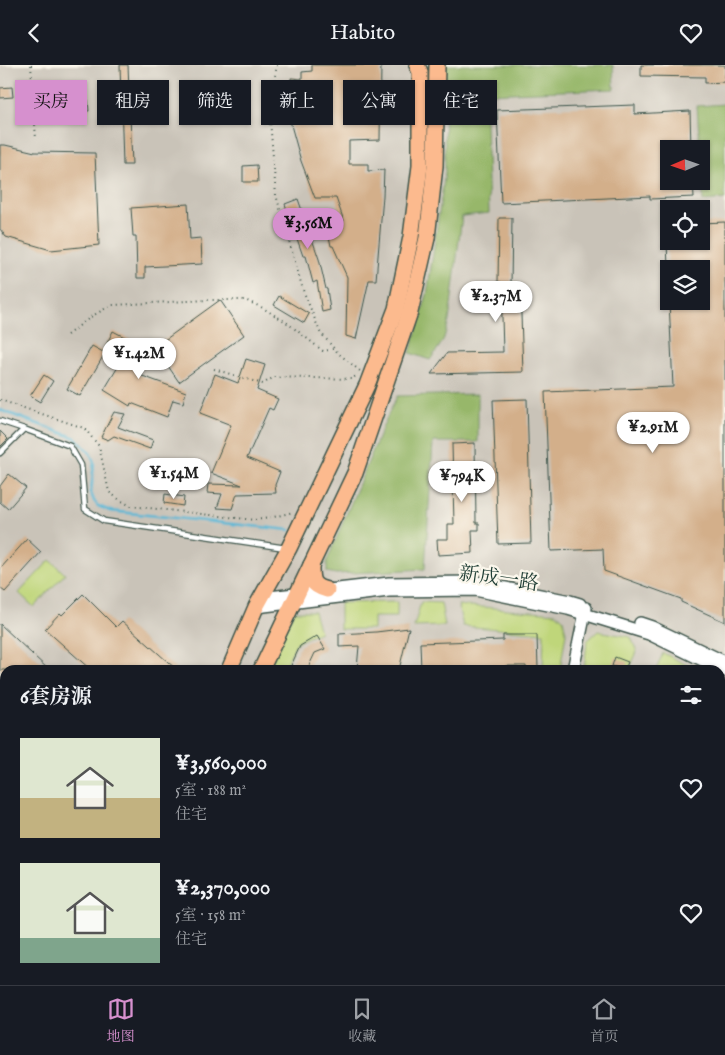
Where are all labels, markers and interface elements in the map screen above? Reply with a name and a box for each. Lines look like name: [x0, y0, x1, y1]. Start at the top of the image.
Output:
icon: back: [20, 19, 48, 47]
text: Habito: [330, 19, 395, 47]
icon: heart: [677, 19, 705, 47]
chip: 买房: [15, 80, 87, 125]
chip: 租房: [97, 80, 169, 125]
chip: 筛选: [179, 80, 251, 125]
chip: 新上: [261, 80, 333, 125]
chip: 公寓: [343, 80, 415, 125]
chip: 住宅: [425, 80, 497, 125]
north arrow: [660, 140, 710, 190]
map controls: [660, 140, 710, 310]
button: locate: [660, 200, 710, 250]
pin: ¥3.56M: [267, 207, 349, 250]
text: ¥3.56M: [284, 214, 332, 234]
button: layers: [660, 260, 710, 310]
pin: ¥2.37M: [455, 281, 537, 323]
text: ¥2.37M: [470, 287, 522, 307]
pin: ¥1.42M: [98, 337, 180, 380]
text: ¥1.42M: [113, 344, 165, 364]
pin: ¥2.91M: [612, 411, 694, 454]
text: ¥2.91M: [628, 418, 678, 438]
pin: ¥1.54M: [133, 457, 215, 500]
pin: ¥794K: [427, 461, 497, 503]
text: ¥1.54M: [149, 464, 199, 484]
text: ¥794K: [439, 467, 485, 487]
street label: 新成一路: [458, 561, 540, 597]
icon: filters: [677, 681, 705, 709]
text: 6套房源: [20, 684, 92, 711]
text: ¥3,560,000: [175, 750, 267, 777]
icon: home: [60, 758, 120, 818]
icon: heart: [677, 774, 705, 802]
text: 5室 · 188 m²: [175, 781, 246, 801]
text: 住宅: [175, 805, 207, 825]
text: ¥2,370,000: [175, 875, 270, 902]
icon: home: [60, 883, 120, 943]
icon: heart: [677, 899, 705, 927]
text: 5室 · 158 m²: [175, 906, 246, 926]
text: 住宅: [175, 930, 207, 950]
tab: 地图: [107, 995, 135, 1046]
tab: 收藏: [348, 995, 376, 1046]
tab: 首页: [590, 995, 618, 1046]

